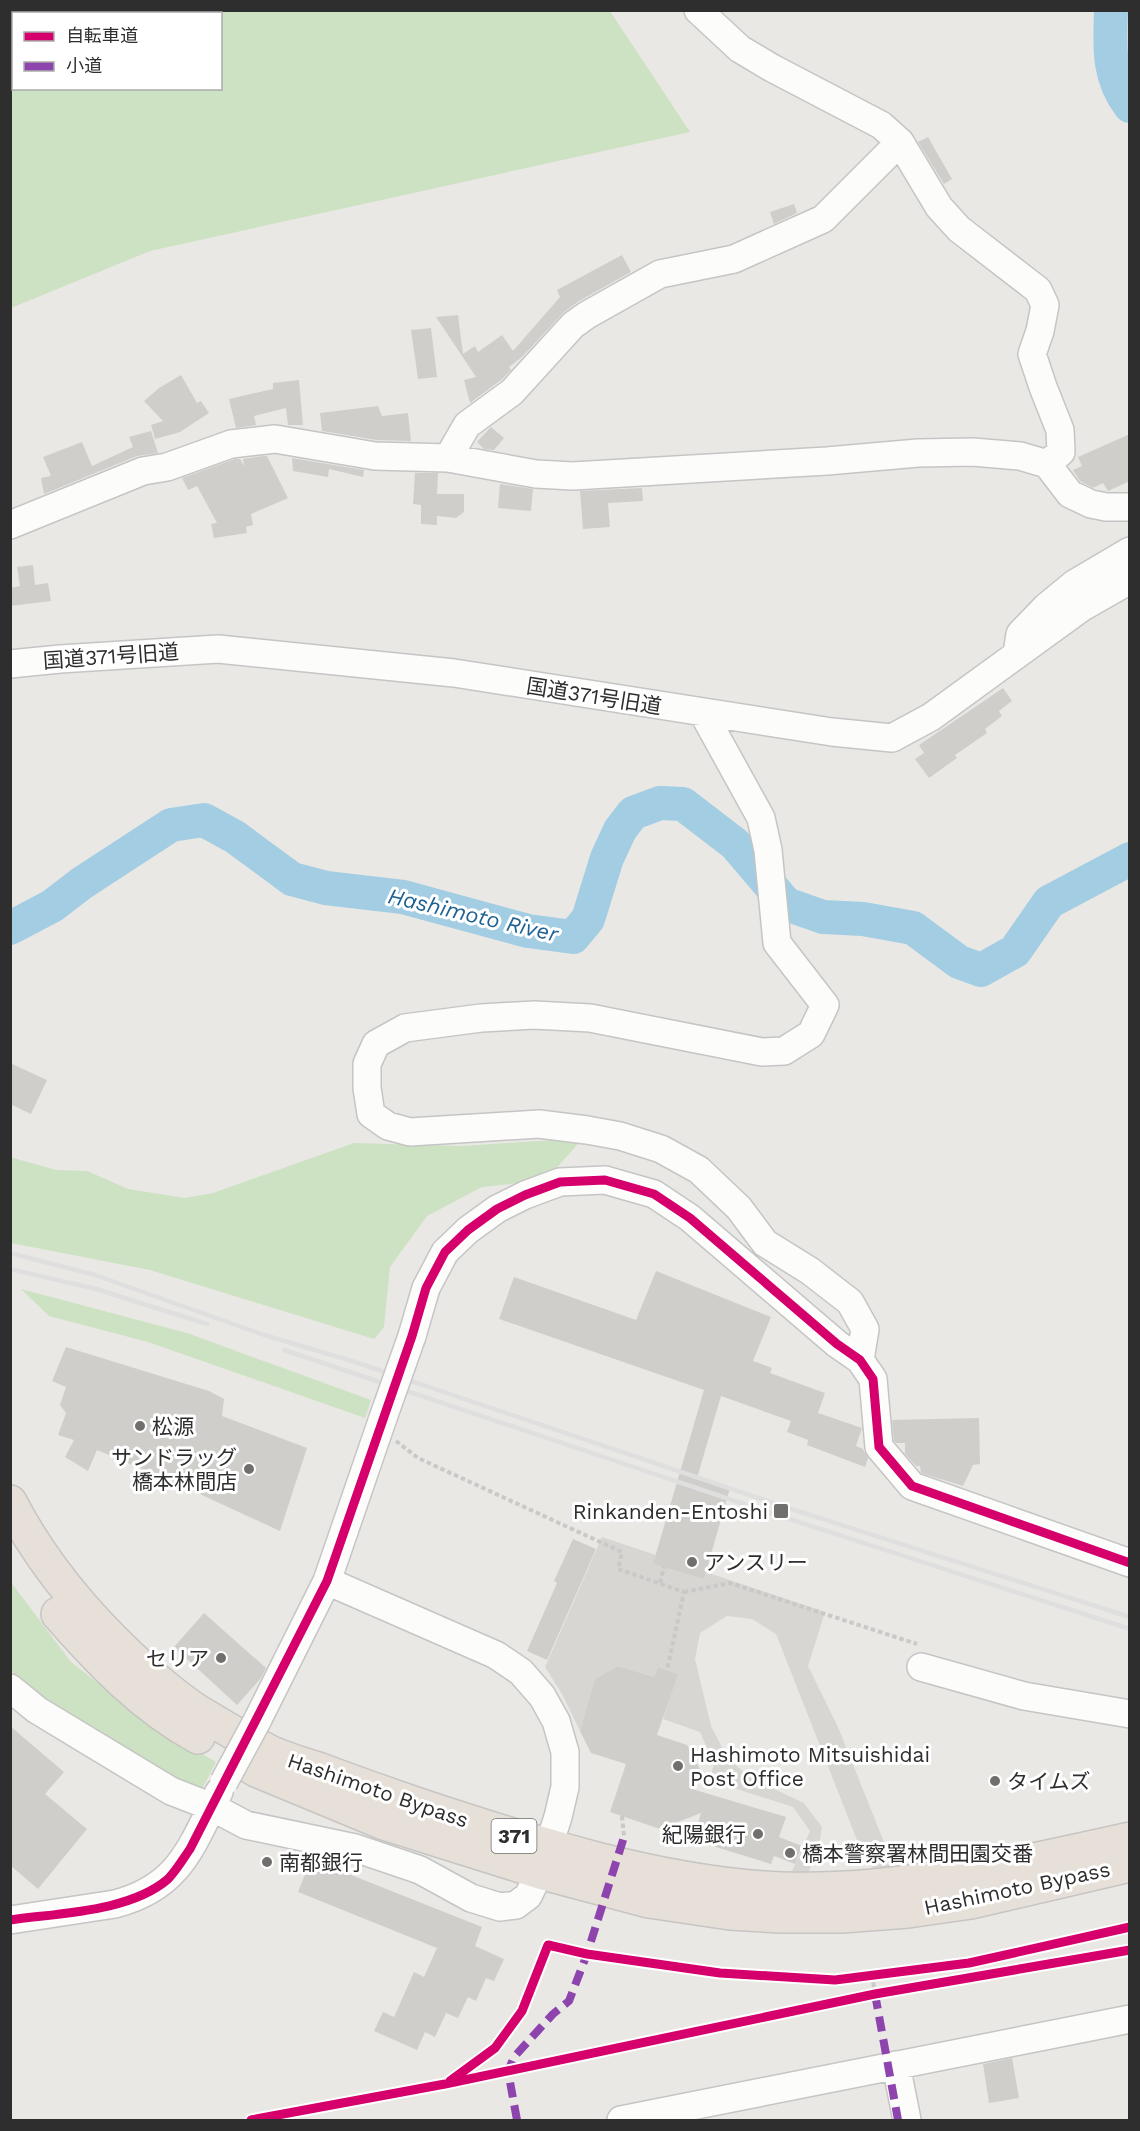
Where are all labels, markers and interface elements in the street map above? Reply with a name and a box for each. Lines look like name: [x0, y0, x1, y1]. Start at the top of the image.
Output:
legend: [12, 12, 222, 90]
text: 自転車道: [66, 25, 138, 46]
text: 小道: [66, 55, 102, 76]
street label: 国道371号旧道: [42, 639, 180, 673]
street label: 国道371号旧道: [525, 673, 663, 719]
water label: Hashimoto River: [386, 883, 562, 947]
place label: 松源: [152, 1414, 194, 1439]
marker: 松源: [133, 1419, 147, 1433]
place label: サンドラッグ 橋本林間店: [111, 1445, 237, 1494]
marker: サンドラッグ 橋本林間店: [242, 1462, 256, 1476]
place label: Rinkanden-Entoshi: [573, 1499, 768, 1524]
marker: Rinkanden-Entoshi: [772, 1502, 790, 1520]
place label: アンスリー: [704, 1550, 808, 1575]
marker: アンスリー: [685, 1555, 699, 1569]
place label: セリア: [146, 1646, 209, 1671]
marker: セリア: [214, 1651, 228, 1665]
place label: Hashimoto Mitsuishidai Post Office: [690, 1742, 930, 1791]
street label: Hashimoto Bypass: [284, 1747, 472, 1833]
marker: Hashimoto Mitsuishidai Post Office: [671, 1759, 685, 1773]
place label: タイムズ: [1007, 1769, 1091, 1794]
marker: タイムズ: [988, 1774, 1002, 1788]
road number: 371: [492, 1819, 536, 1853]
place label: 紀陽銀行: [662, 1822, 746, 1847]
marker: 紀陽銀行: [751, 1827, 765, 1841]
place label: 橋本警察署林間田園交番: [802, 1841, 1033, 1866]
marker: 橋本警察署林間田園交番: [783, 1846, 797, 1860]
place label: 南都銀行: [279, 1850, 363, 1875]
marker: 南都銀行: [260, 1855, 274, 1869]
street label: Hashimoto Bypass: [922, 1856, 1112, 1920]

